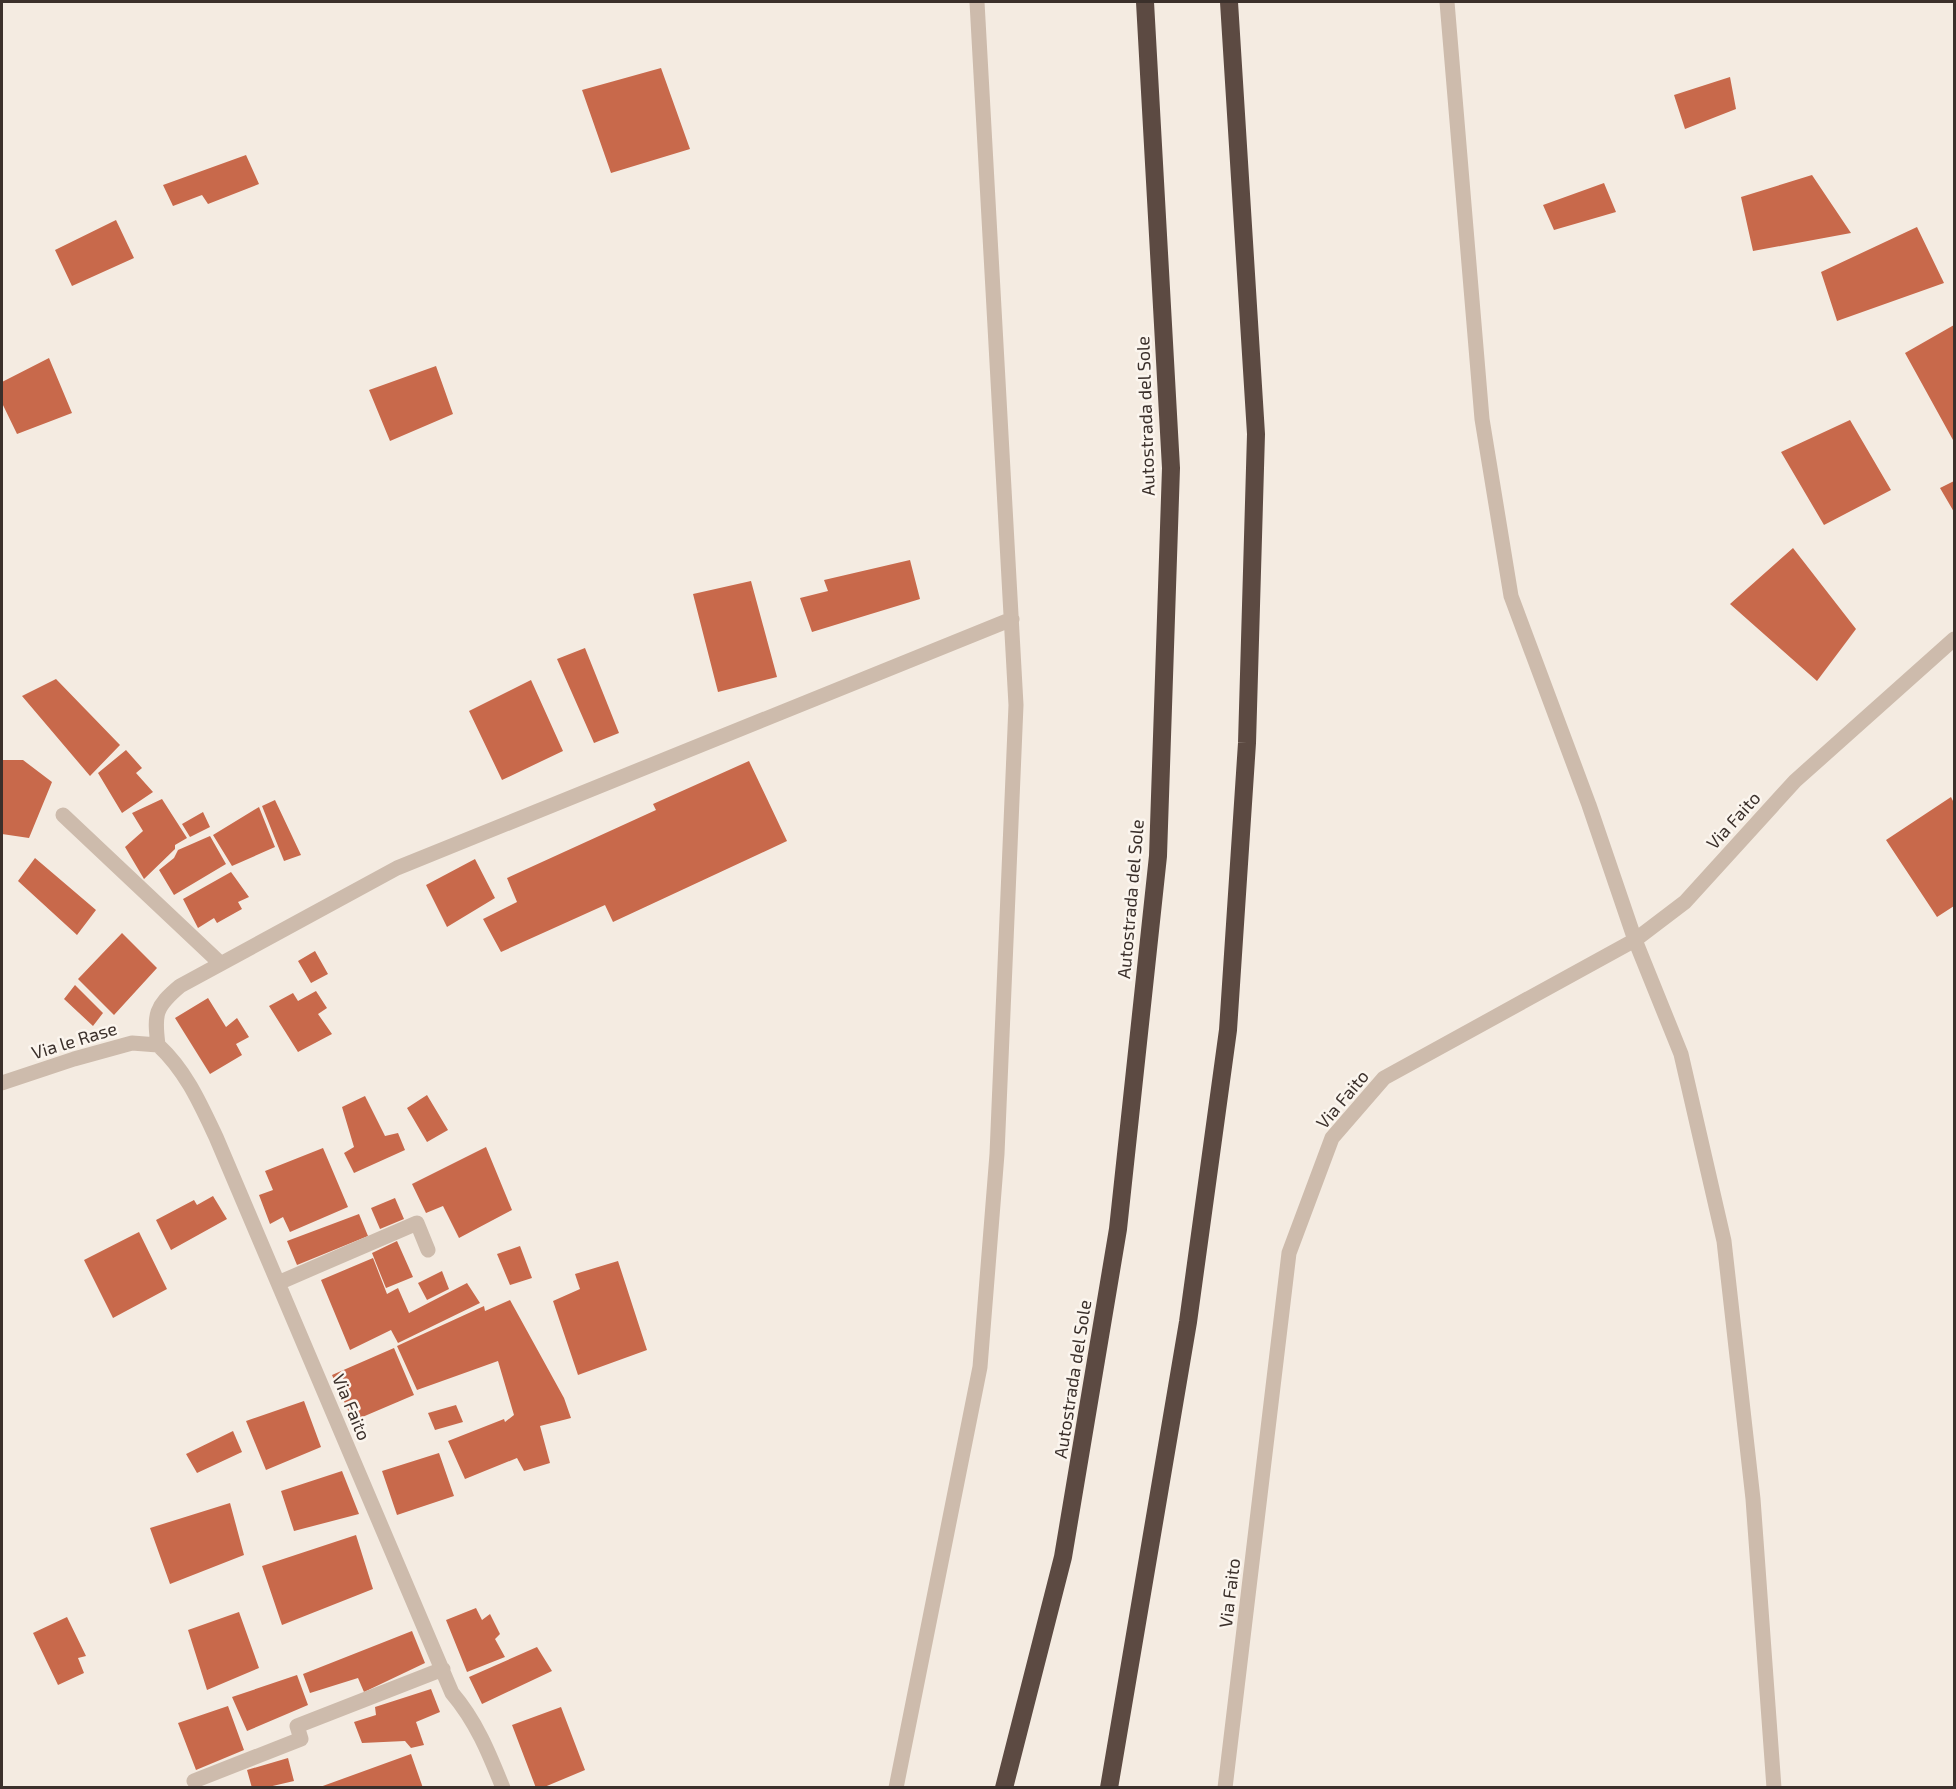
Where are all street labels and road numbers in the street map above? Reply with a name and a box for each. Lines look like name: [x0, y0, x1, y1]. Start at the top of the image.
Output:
street label: Autostrada del Sole: [1131, 336, 1159, 496]
street label: Via Faito: [1701, 787, 1765, 853]
street label: Autostrada del Sole: [1112, 818, 1148, 980]
street label: Via le Rase: [29, 1017, 119, 1063]
street label: Via Faito: [1311, 1065, 1373, 1133]
street label: Autostrada del Sole: [1049, 1298, 1095, 1460]
street label: Via Faito: [328, 1370, 376, 1444]
street label: Via Faito: [1214, 1557, 1244, 1629]

